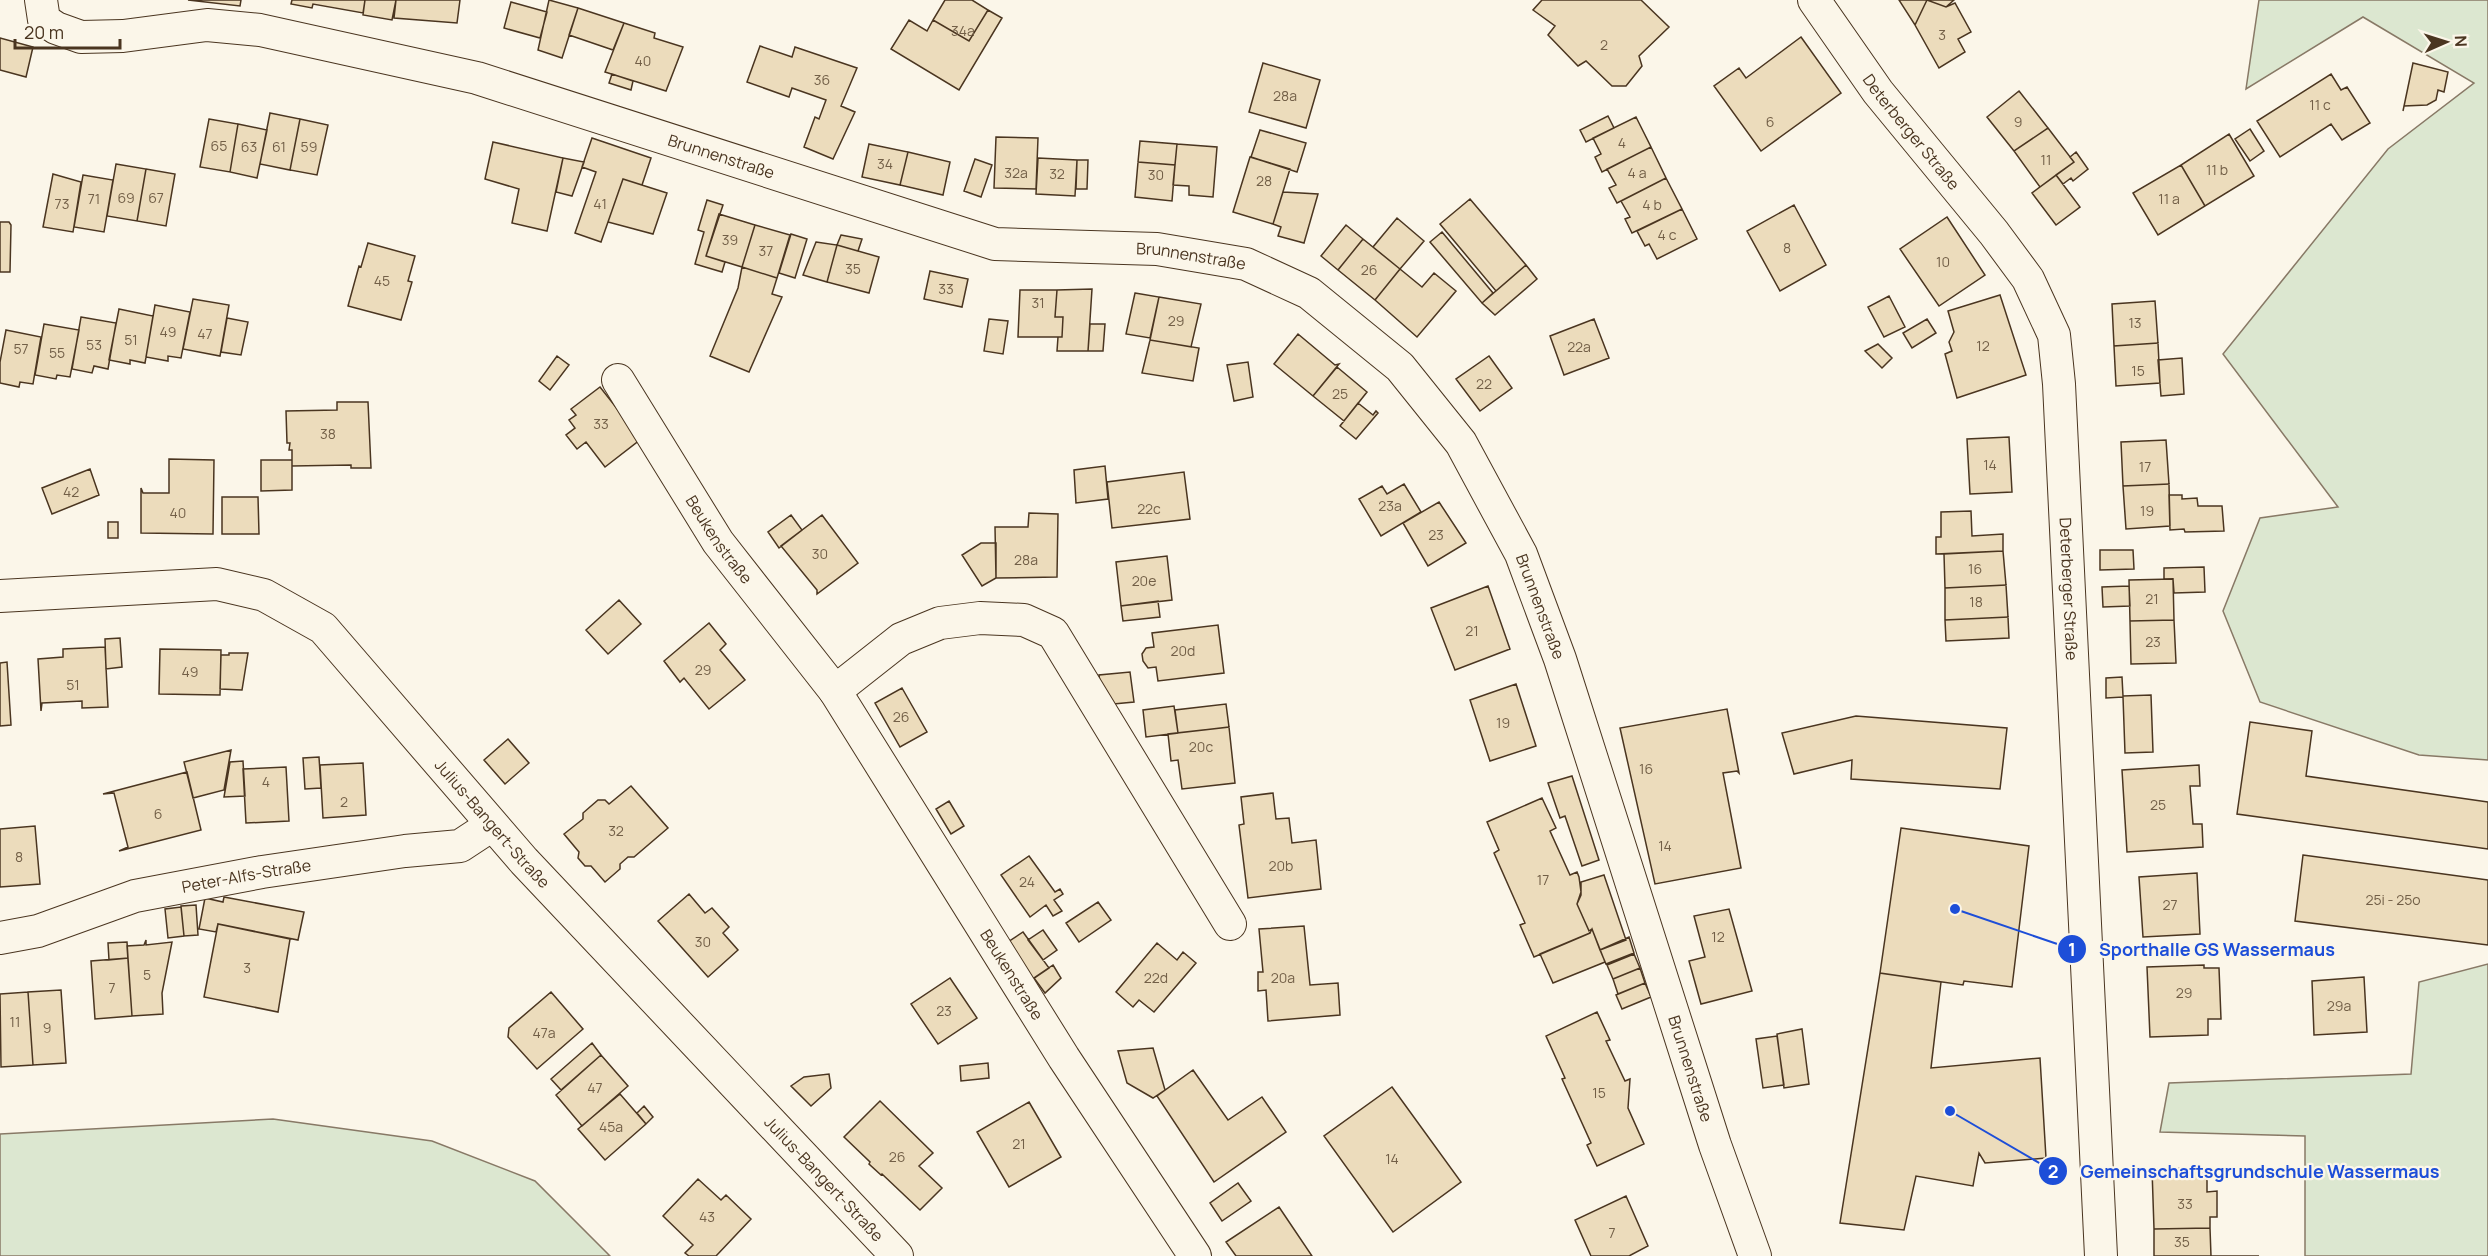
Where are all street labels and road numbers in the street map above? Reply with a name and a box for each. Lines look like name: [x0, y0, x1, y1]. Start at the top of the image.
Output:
street label: Deterberger Straße: [1858, 70, 1965, 194]
street label: Brunnenstraße: [665, 129, 777, 184]
street label: Brunnenstraße: [1136, 237, 1248, 275]
street label: Beukenstraße: [681, 491, 758, 588]
street label: Deterberger Straße: [2054, 517, 2083, 661]
street label: Brunnenstraße: [1511, 551, 1570, 662]
street label: Julius-Bangert-Straße: [430, 754, 555, 893]
street label: Peter-Alfs-Straße: [180, 854, 313, 898]
street label: Beukenstraße: [975, 925, 1049, 1024]
street label: Brunnenstraße: [1663, 1013, 1718, 1125]
street label: Julius-Bangert-Straße: [760, 1111, 889, 1246]

